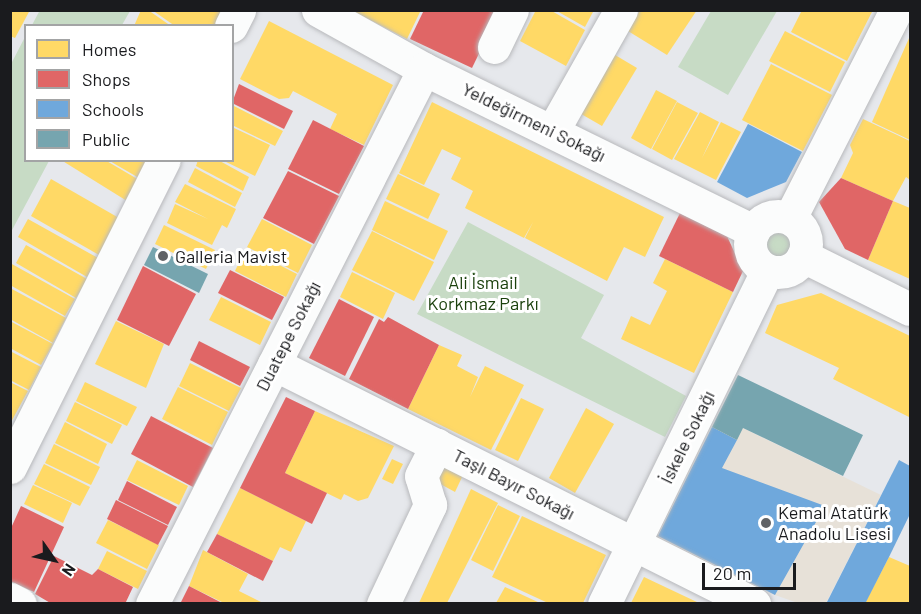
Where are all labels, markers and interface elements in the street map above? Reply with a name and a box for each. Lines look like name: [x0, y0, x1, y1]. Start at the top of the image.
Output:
legend: [24, 24, 234, 162]
text: Homes: [82, 38, 136, 60]
text: Shops: [82, 68, 131, 90]
street label: Yeldeğirmeni Sokağı: [459, 78, 609, 166]
text: Schools: [82, 98, 144, 120]
text: Public: [82, 128, 130, 150]
place label: Galleria Mavist: [175, 245, 287, 267]
marker: Galleria Mavist: [156, 249, 170, 263]
park label: Ali İsmail Korkmaz Parkı: [428, 272, 538, 314]
street label: Duatepe Sokağı: [251, 277, 325, 395]
street label: İskele Sokağı: [655, 387, 719, 487]
street label: Taşlı Bayır Sokağı: [449, 444, 579, 524]
place label: Kemal Atatürk Anadolu Lisesi: [778, 502, 891, 544]
marker: Kemal Atatürk Anadolu Lisesi: [759, 516, 773, 530]
north arrow: [24, 530, 84, 590]
scale bar: [705, 551, 800, 589]
text: N: [58, 561, 80, 580]
text: 20 m: [713, 562, 751, 584]

